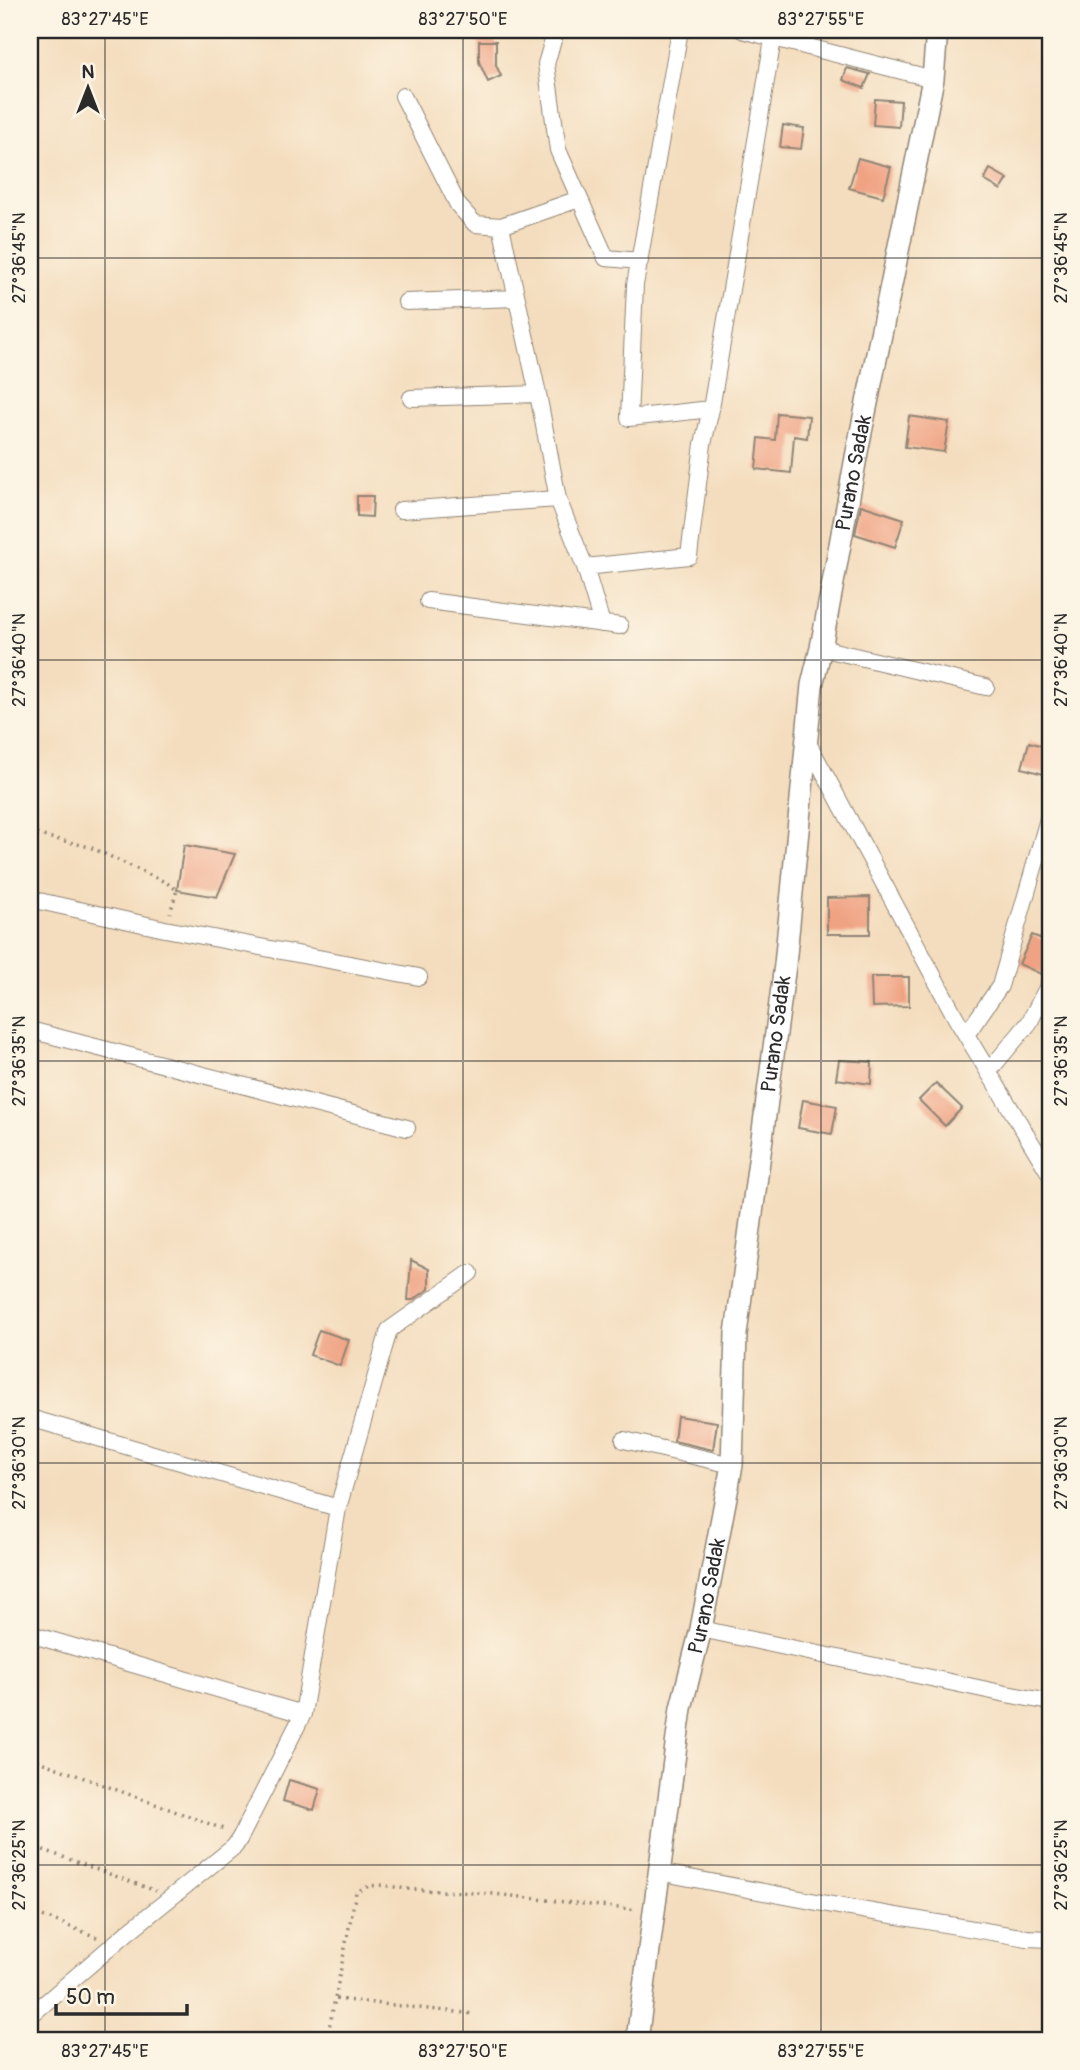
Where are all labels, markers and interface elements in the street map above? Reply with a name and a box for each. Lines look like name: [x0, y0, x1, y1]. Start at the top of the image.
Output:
text: 83°27'45"E: [61, 8, 149, 31]
text: 83°27'50"E: [419, 8, 507, 31]
text: 83°27'55"E: [778, 8, 864, 31]
north arrow: [52, 52, 122, 122]
text: N: [82, 60, 95, 84]
text: 27°36'45"N: [8, 212, 31, 304]
text: 27°36'45"N: [1050, 212, 1073, 304]
street label: Purano Sadak: [829, 412, 878, 533]
text: 27°36'40"N: [8, 613, 31, 707]
text: 27°36'40"N: [1050, 613, 1073, 707]
street label: Purano Sadak: [755, 974, 797, 1094]
text: 27°36'35"N: [8, 1016, 31, 1106]
text: 27°36'35"N: [1050, 1016, 1073, 1106]
text: 27°36'30"N: [8, 1416, 31, 1510]
text: 27°36'30"N: [1050, 1416, 1073, 1510]
street label: Purano Sadak: [682, 1535, 731, 1657]
text: 27°36'25"N: [8, 1820, 31, 1910]
text: 27°36'25"N: [1050, 1820, 1073, 1910]
scale bar: [56, 1972, 187, 2016]
text: 50 m: [66, 1984, 115, 2011]
text: 83°27'45"E: [61, 2040, 149, 2063]
text: 83°27'50"E: [419, 2040, 507, 2063]
text: 83°27'55"E: [778, 2040, 864, 2063]

